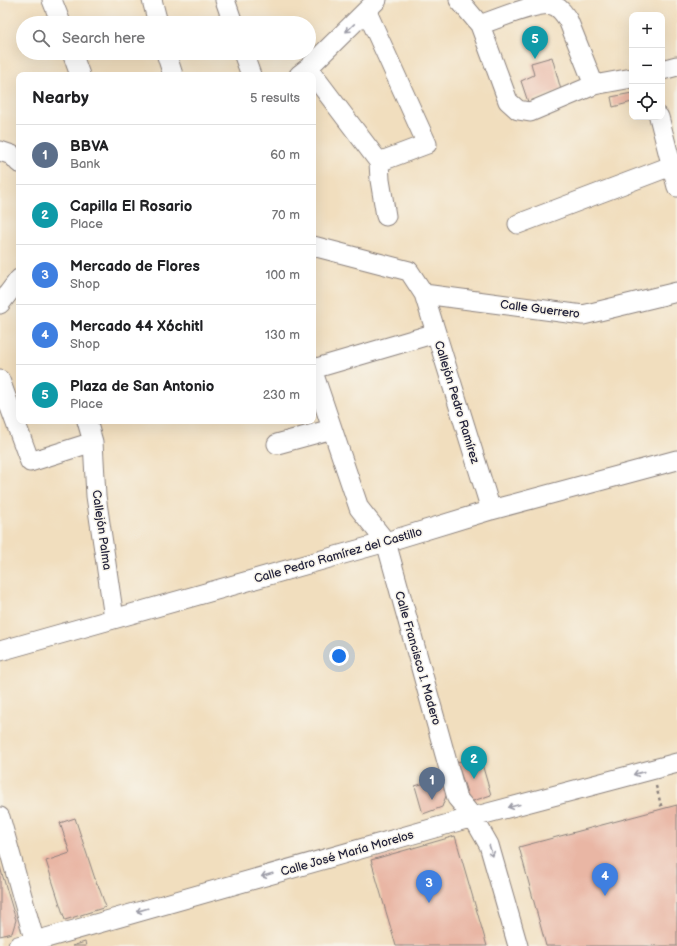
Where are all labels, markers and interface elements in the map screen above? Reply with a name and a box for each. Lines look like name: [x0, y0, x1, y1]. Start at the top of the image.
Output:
map controls: [629, 12, 665, 120]
button: +: [629, 12, 665, 48]
search box: [16, 16, 316, 60]
one-way arrow: [345, 23, 355, 33]
pin: 5: [522, 26, 548, 59]
icon: search: [30, 27, 52, 49]
text: Search here: [62, 29, 145, 48]
button: −: [629, 48, 665, 84]
button: locate: [629, 84, 665, 120]
text: Nearby: [32, 88, 89, 108]
text: 5 results: [250, 90, 300, 106]
text: BBVA: [70, 137, 108, 156]
text: 1: [42, 147, 48, 163]
text: 60 m: [270, 147, 300, 163]
text: Bank: [70, 156, 100, 172]
text: Capilla El Rosario: [70, 197, 192, 216]
text: 2: [41, 207, 49, 223]
text: 70 m: [272, 207, 300, 223]
text: Place: [70, 216, 103, 232]
text: Mercado de Flores: [70, 257, 200, 276]
text: 3: [41, 267, 49, 283]
text: 100 m: [265, 267, 300, 283]
text: Shop: [70, 276, 100, 292]
street label: Calle Guerrero: [499, 297, 581, 322]
text: Mercado 44 Xóchitl: [70, 317, 203, 336]
text: 4: [41, 327, 49, 343]
text: 130 m: [265, 327, 300, 343]
text: Shop: [70, 336, 100, 352]
street label: Callejón Pedro Ramírez: [431, 339, 482, 466]
text: Plaza de San Antonio: [70, 377, 214, 396]
text: 5: [41, 387, 49, 403]
text: 230 m: [263, 387, 300, 403]
text: Place: [70, 396, 103, 412]
street label: Callejón Palma: [88, 489, 115, 571]
street label: Calle Pedro Ramírez del Castillo: [252, 524, 424, 587]
street label: Calle Francisco I. Madero: [391, 589, 444, 727]
your location: [329, 646, 349, 666]
pin: 2: [461, 746, 487, 779]
pin: 1: [419, 767, 445, 800]
one-way arrow: [633, 770, 646, 778]
one-way arrow: [507, 803, 520, 810]
street label: Calle José María Morelos: [279, 827, 415, 880]
one-way arrow: [488, 845, 495, 858]
pin: 4: [592, 863, 618, 896]
pin: 3: [416, 870, 442, 903]
one-way arrow: [261, 872, 274, 879]
one-way arrow: [136, 907, 149, 915]

